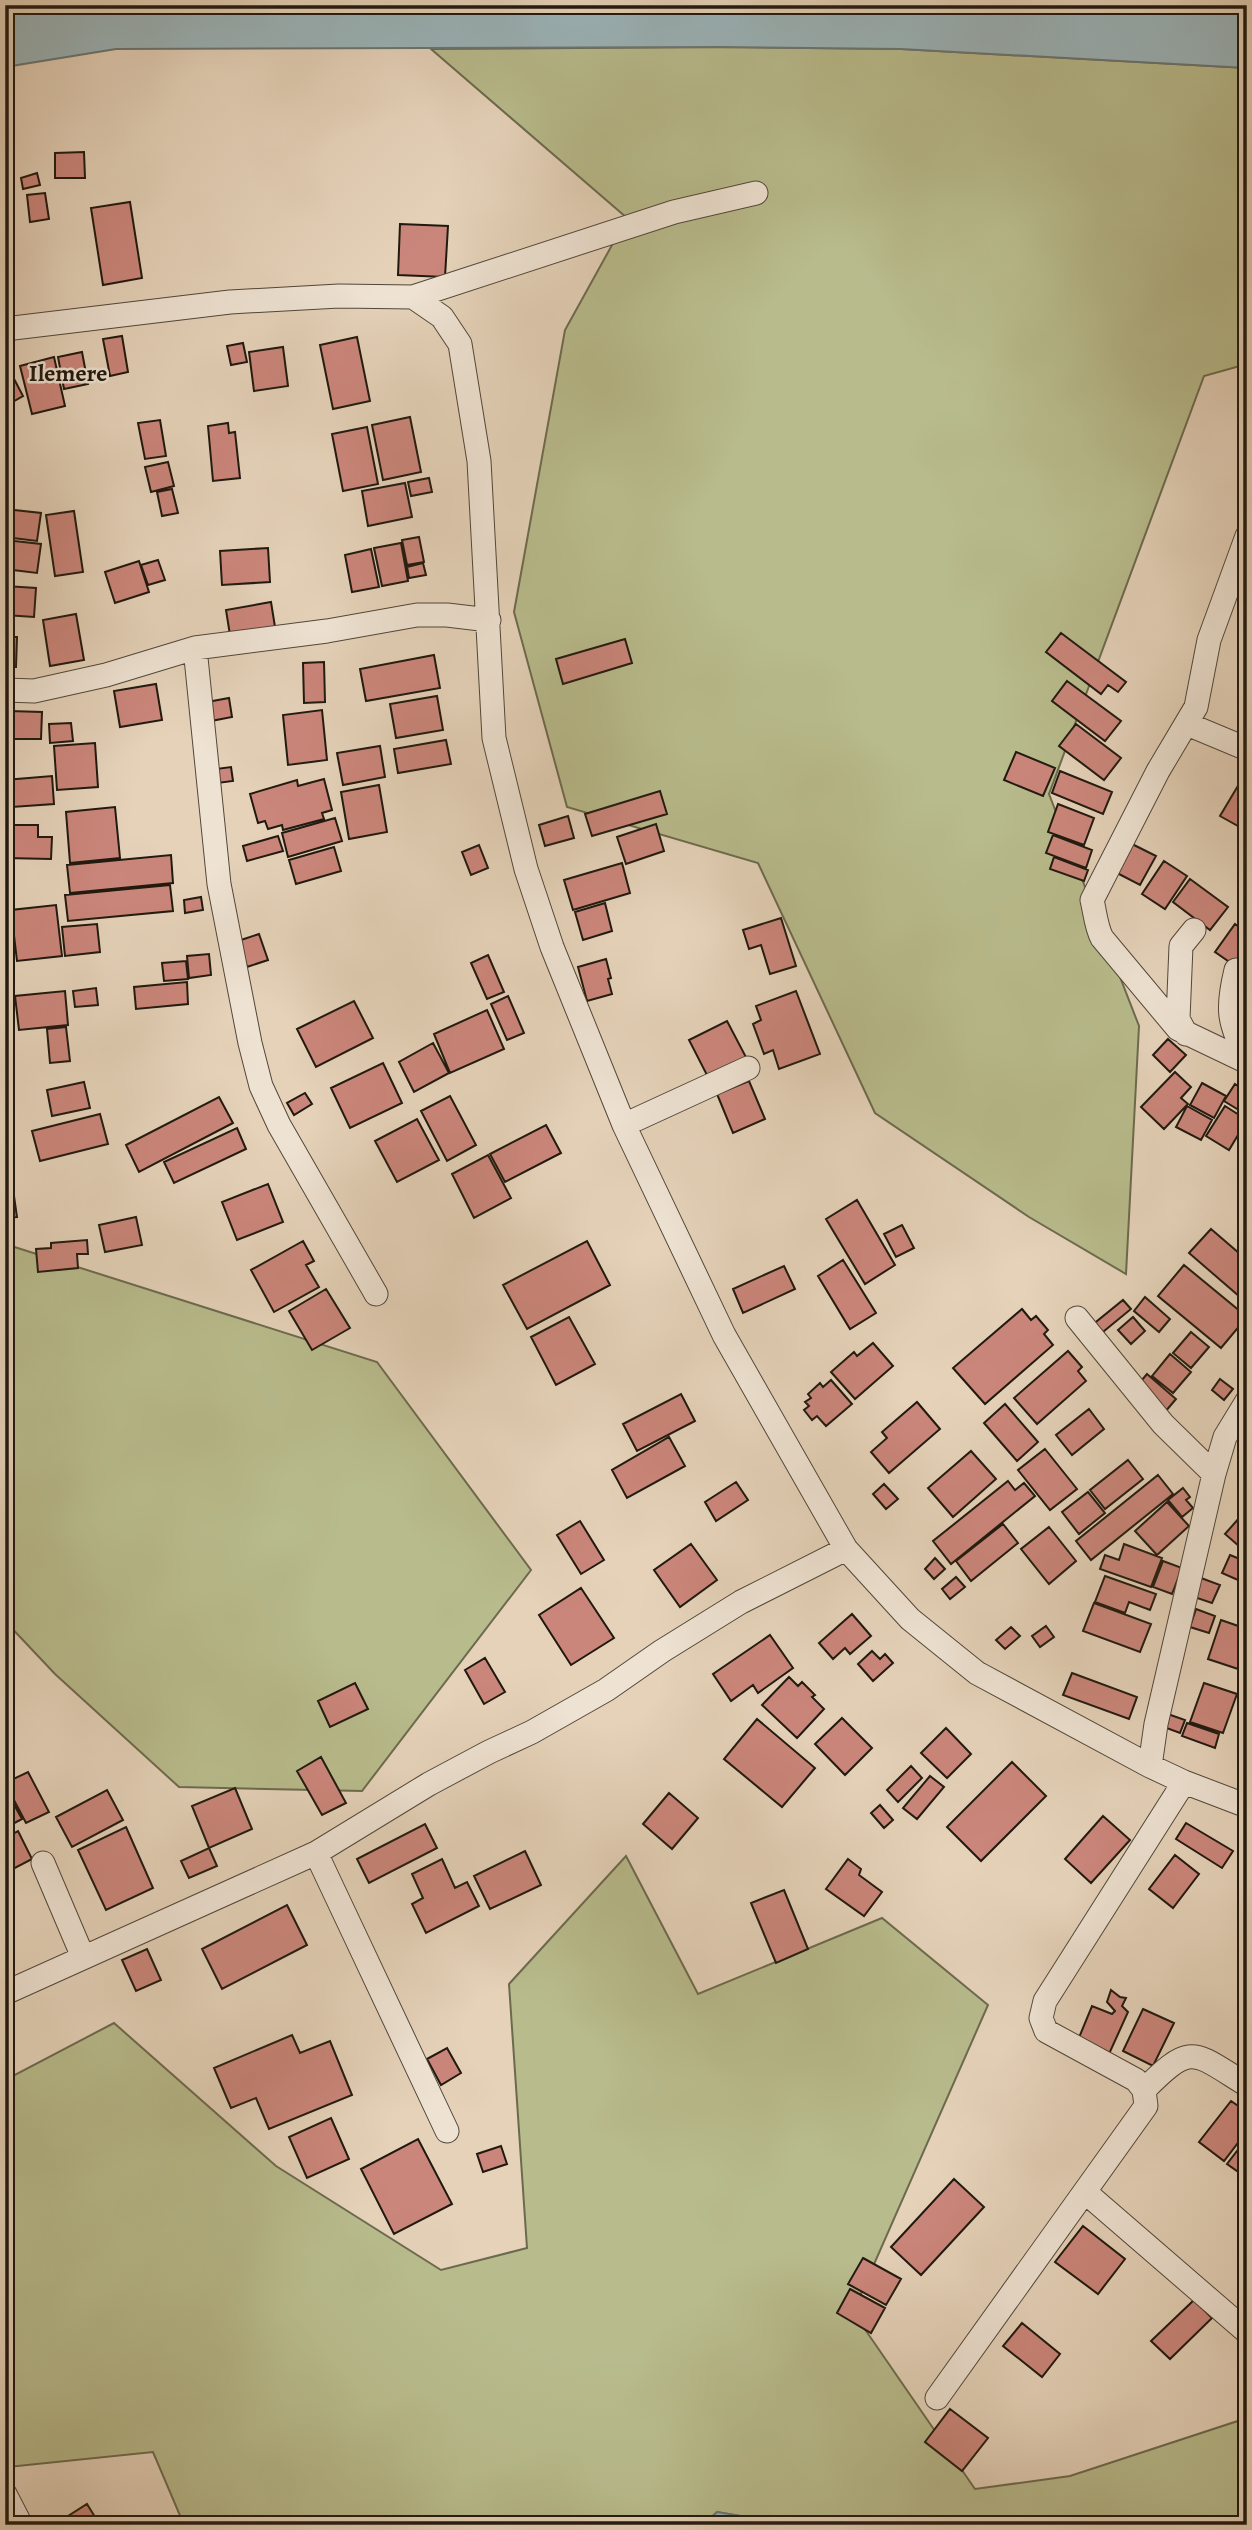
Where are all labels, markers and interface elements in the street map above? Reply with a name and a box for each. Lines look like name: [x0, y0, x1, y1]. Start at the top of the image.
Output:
district label: Ilemere: [29, 357, 107, 389]

